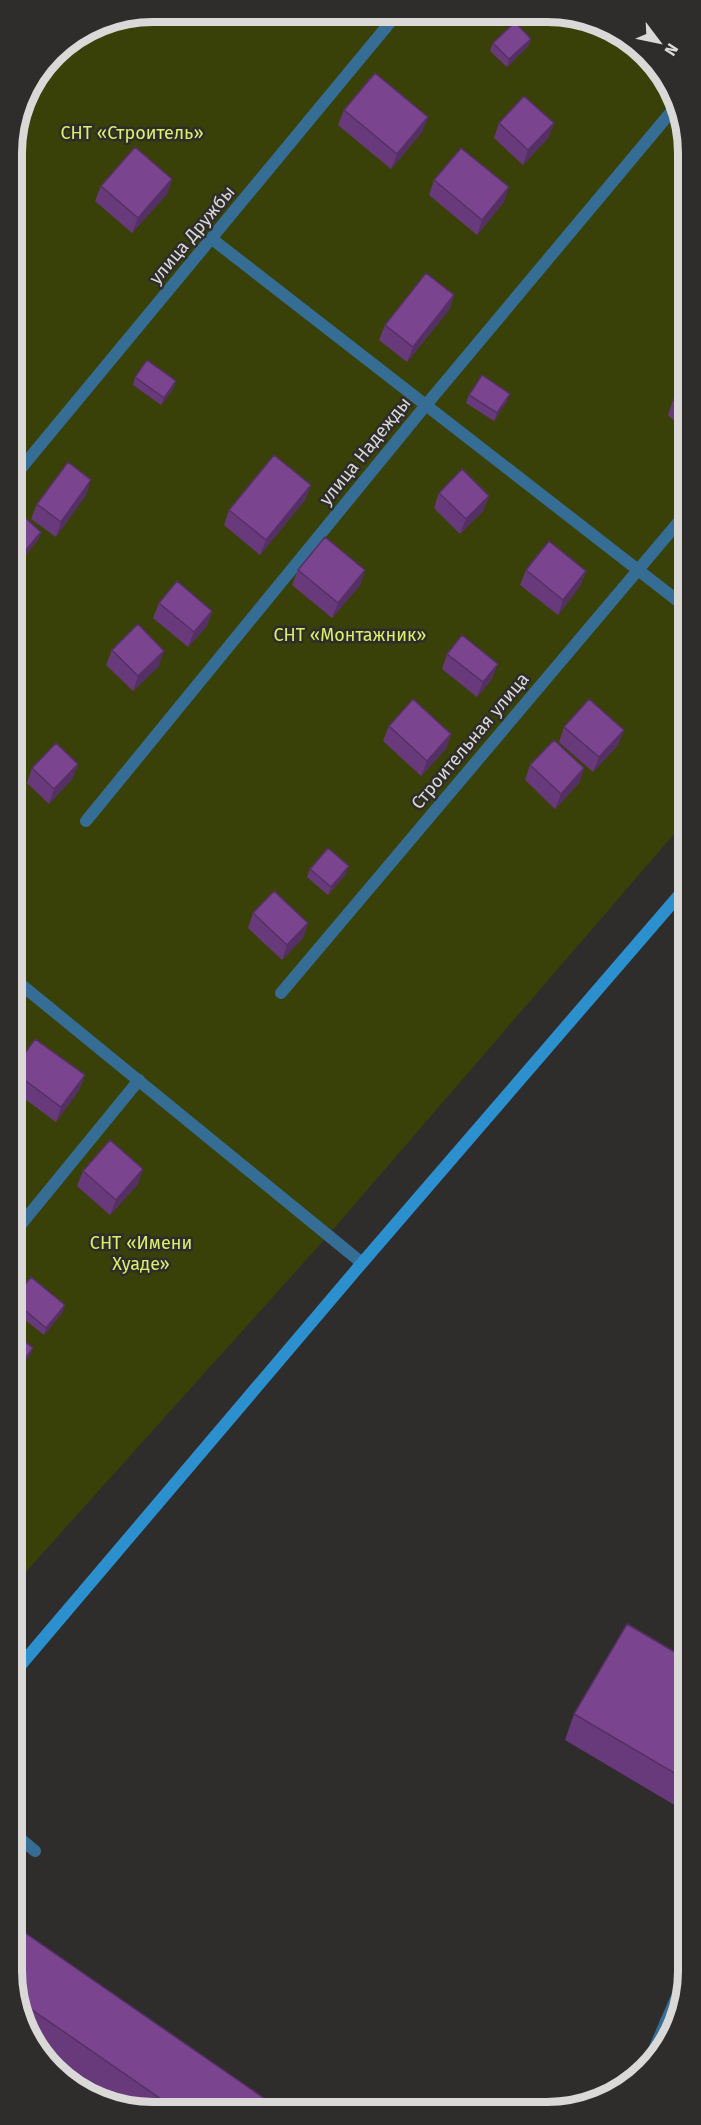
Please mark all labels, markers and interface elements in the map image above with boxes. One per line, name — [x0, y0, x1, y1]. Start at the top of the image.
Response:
north arrow — [629, 12, 689, 72]
text: N — [660, 40, 682, 59]
park label: СНТ «Строитель» — [60, 122, 204, 144]
street label: улица Дружбы — [144, 181, 240, 289]
street label: улица Надежды — [315, 392, 415, 510]
park label: СНТ «Монтажник» — [273, 624, 427, 646]
street label: Строительная улица — [406, 668, 534, 814]
park label: СНТ «Имени Хуаде» — [90, 1232, 192, 1275]

